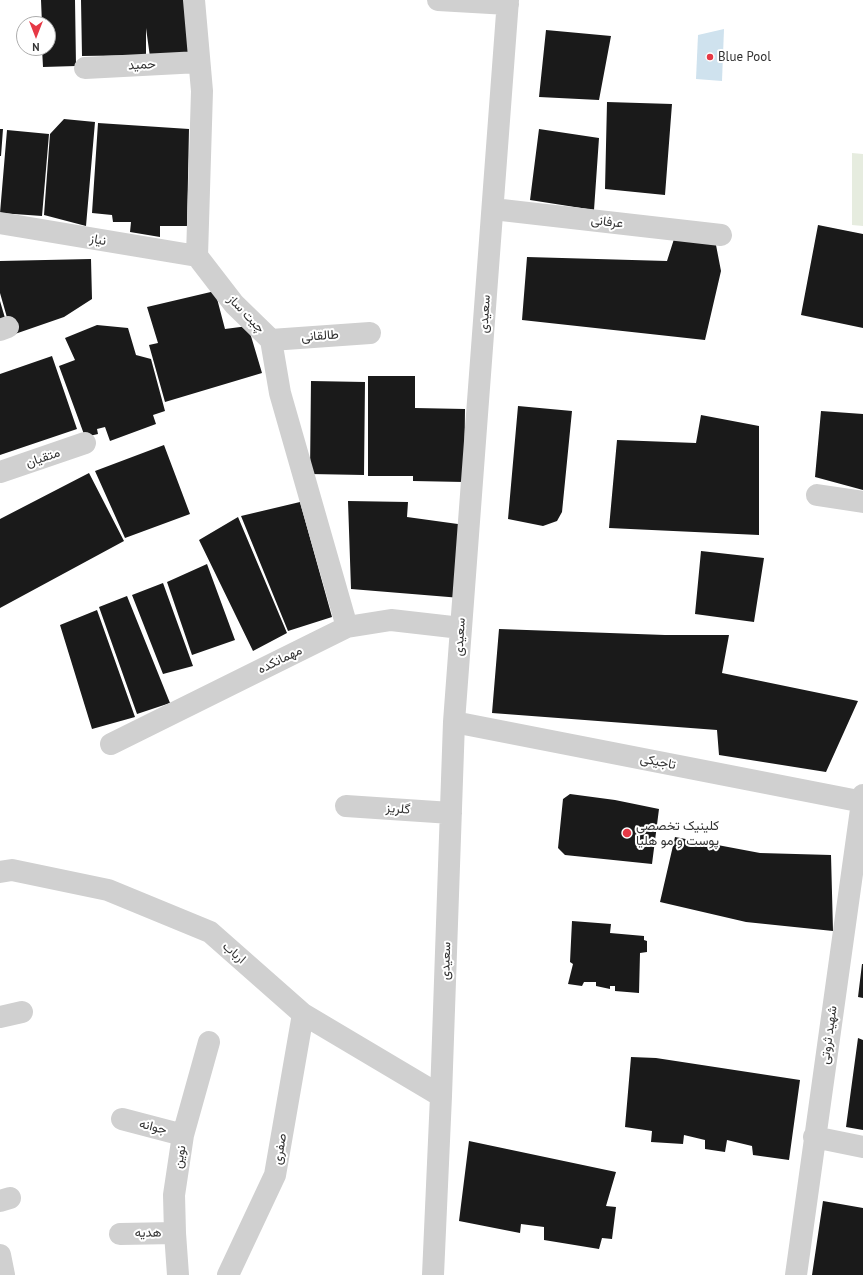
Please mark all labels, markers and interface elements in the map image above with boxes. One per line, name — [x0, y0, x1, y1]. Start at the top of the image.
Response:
north arrow — [16, 16, 56, 56]
text: N — [32, 40, 40, 54]
place label: Blue Pool — [718, 49, 771, 65]
marker: Blue Pool — [705, 52, 715, 62]
street label: حمید — [128, 56, 156, 74]
street label: عرفانی — [590, 212, 624, 232]
street label: نیاز — [89, 231, 107, 249]
street label: چیت ساز — [224, 292, 268, 336]
street label: سعیدی — [476, 294, 494, 334]
street label: طالقانی — [301, 327, 339, 345]
street label: متقیان — [24, 445, 62, 471]
street label: سعیدی — [451, 617, 469, 657]
street label: مهمانکده — [255, 643, 305, 677]
street label: تاجیکی — [639, 751, 677, 773]
street label: گلریز — [385, 800, 411, 818]
place label: کلینیک تخصصی پوست و مو هلیا — [636, 818, 719, 849]
marker: کلینیک تخصصی پوست و مو هلیا — [621, 827, 633, 839]
street label: ارباب — [219, 939, 249, 967]
street label: سعیدی — [438, 941, 454, 981]
street label: شهید ثروتی — [817, 1005, 841, 1065]
street label: جوانه — [138, 1116, 168, 1138]
street label: صفری — [270, 1132, 290, 1166]
street label: نوین — [170, 1144, 190, 1170]
street label: هدیه — [134, 1225, 162, 1241]

